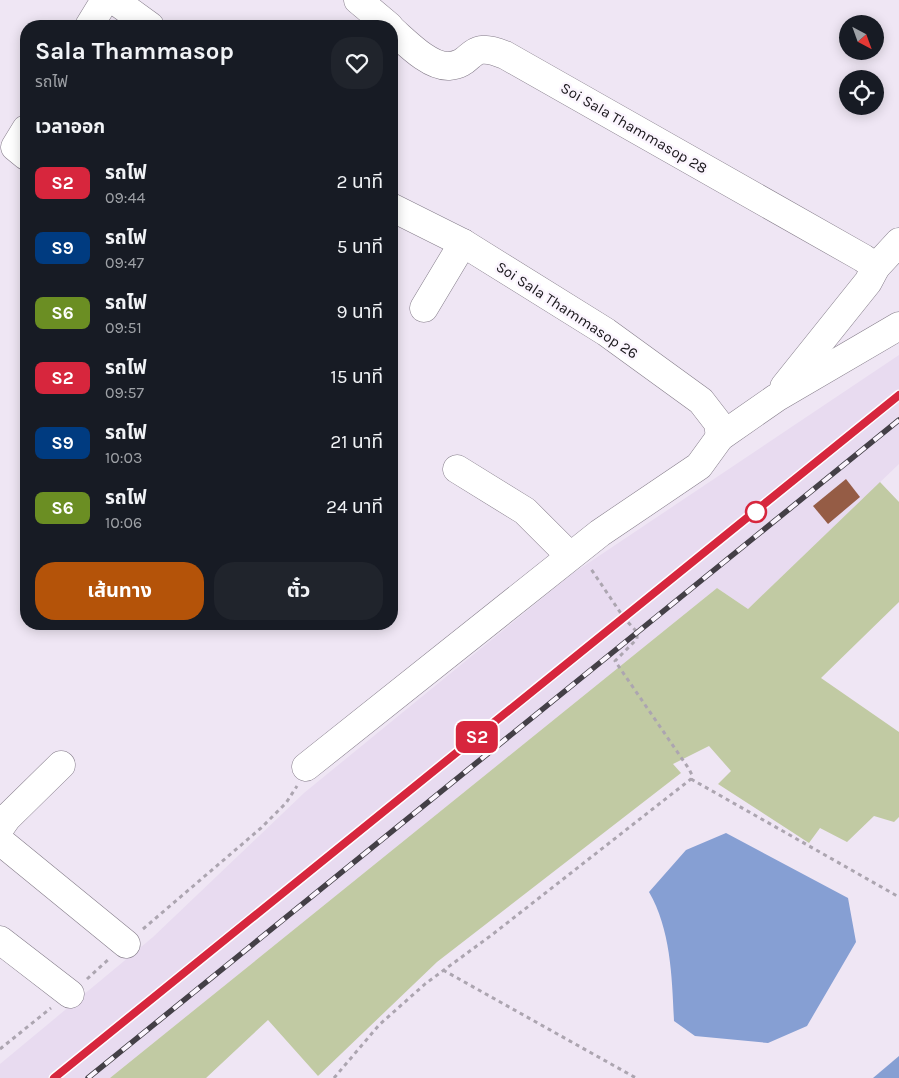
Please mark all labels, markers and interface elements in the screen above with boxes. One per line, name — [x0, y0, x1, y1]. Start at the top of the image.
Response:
north arrow — [839, 15, 884, 60]
map controls — [839, 15, 884, 115]
text: Sala Thammasop — [35, 37, 234, 65]
button: heart — [331, 37, 383, 89]
button: locate — [839, 70, 884, 115]
text: รถไฟ — [35, 72, 68, 91]
street label: Soi Sala Thammasop 28 — [558, 79, 710, 177]
text: เวลาออก — [35, 116, 105, 138]
text: รถไฟ — [105, 162, 147, 184]
text: 2 นาที — [337, 171, 383, 193]
text: S2 — [51, 172, 74, 194]
text: 09:44 — [105, 188, 145, 207]
text: รถไฟ — [105, 227, 147, 249]
text: 5 นาที — [337, 236, 383, 258]
text: S9 — [51, 237, 74, 259]
text: 09:47 — [105, 253, 144, 272]
street label: Soi Sala Thammasop 26 — [493, 257, 641, 363]
text: รถไฟ — [105, 292, 147, 314]
text: 9 นาที — [337, 301, 383, 323]
text: S6 — [51, 302, 74, 324]
text: 09:51 — [105, 318, 142, 337]
text: รถไฟ — [105, 357, 147, 379]
text: 15 นาที — [331, 366, 383, 388]
text: S2 — [51, 367, 74, 389]
text: 09:57 — [105, 383, 144, 402]
text: รถไฟ — [105, 422, 147, 444]
text: 21 นาที — [330, 431, 383, 453]
text: S9 — [51, 432, 74, 454]
text: 10:03 — [105, 448, 142, 467]
text: รถไฟ — [105, 487, 147, 509]
text: 24 นาที — [326, 496, 383, 518]
text: S6 — [51, 497, 74, 519]
unlabelled marker — [745, 501, 767, 523]
text: 10:06 — [105, 513, 142, 532]
button: เส้นทาง — [35, 562, 204, 620]
button: ตั๋ว — [214, 562, 383, 620]
line badge: S2 — [454, 721, 500, 753]
text: S2 — [466, 726, 488, 748]

